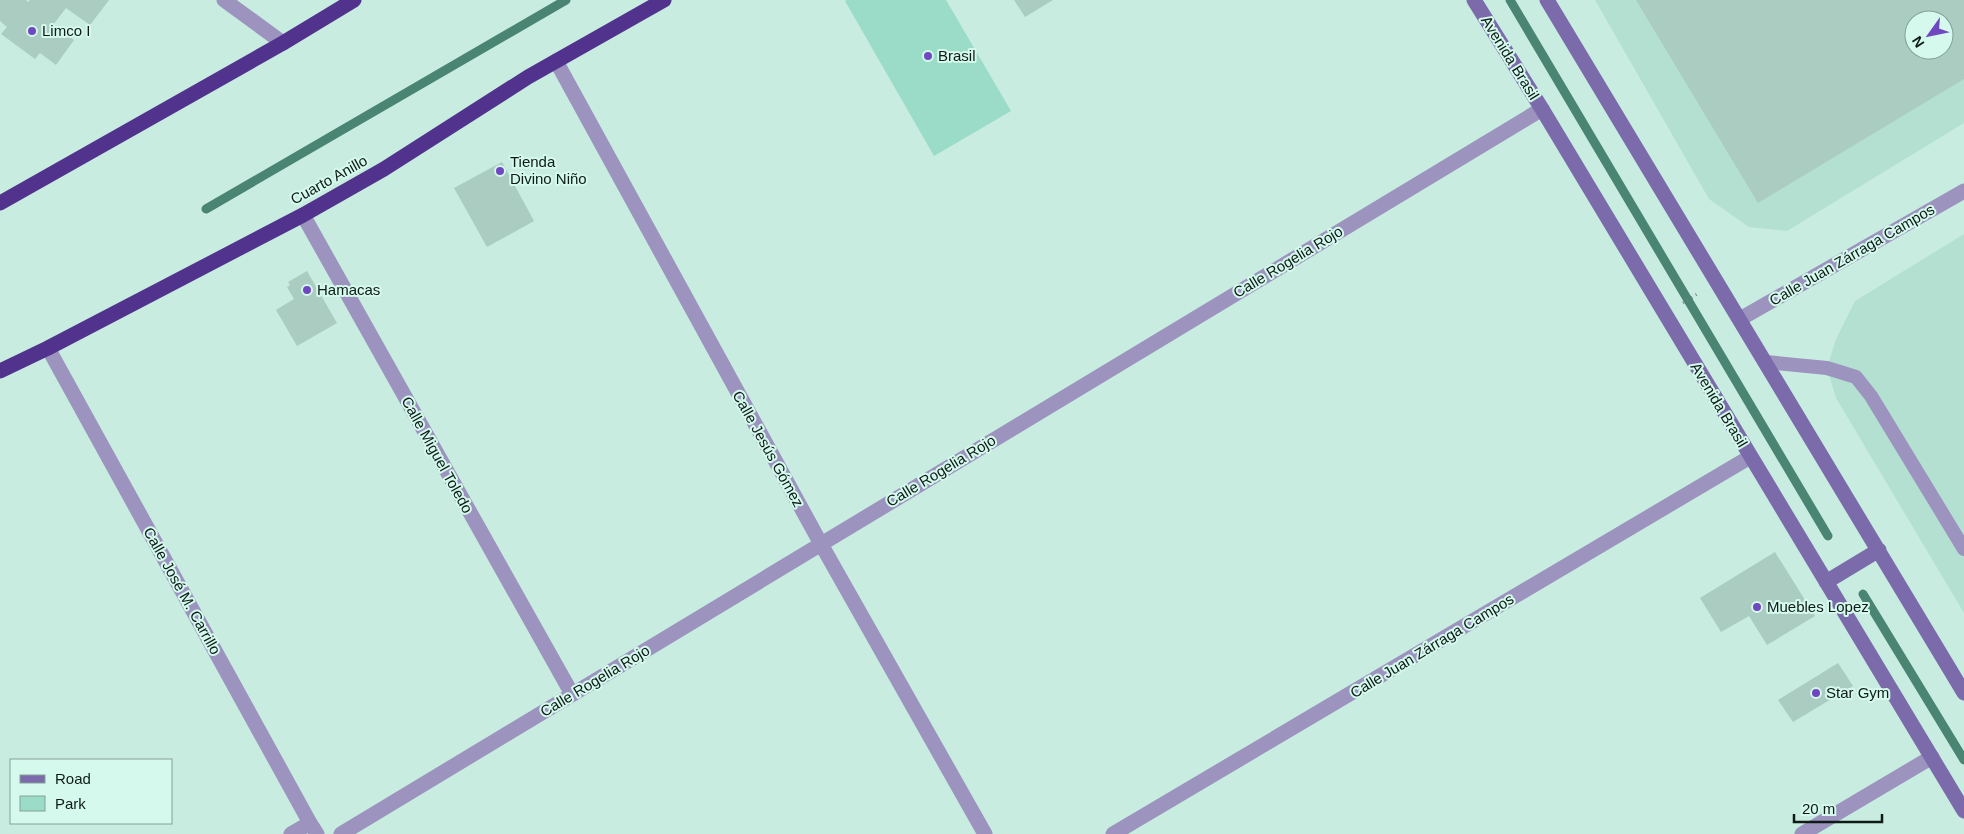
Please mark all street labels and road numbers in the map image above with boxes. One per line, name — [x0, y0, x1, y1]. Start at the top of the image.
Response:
street label: Avenida Brasil — [1478, 13, 1543, 103]
street label: Cuarto Anillo — [287, 152, 370, 208]
street label: Calle Juan Zárraga Campos — [1766, 200, 1937, 309]
street label: Calle Rogelia Rojo — [1230, 222, 1345, 301]
street label: Avenida Brasil — [1688, 359, 1751, 450]
street label: Calle Jesús Gómez — [729, 388, 807, 510]
street label: Calle Miguel Toledo — [398, 394, 477, 516]
street label: Calle Rogelia Rojo — [883, 431, 998, 510]
street label: Calle José M. Carrillo — [140, 524, 224, 657]
street label: Calle Juan Zárraga Campos — [1347, 590, 1517, 701]
street label: Calle Rogelia Rojo — [537, 641, 652, 720]

